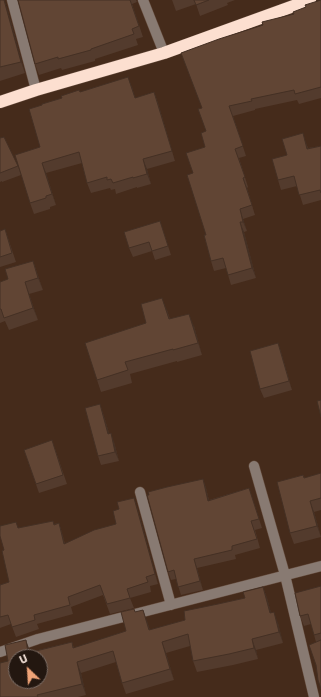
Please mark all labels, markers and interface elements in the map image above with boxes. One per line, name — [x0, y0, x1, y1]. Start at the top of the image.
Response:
north arrow — [8, 649, 48, 689]
text: U — [17, 651, 29, 666]

